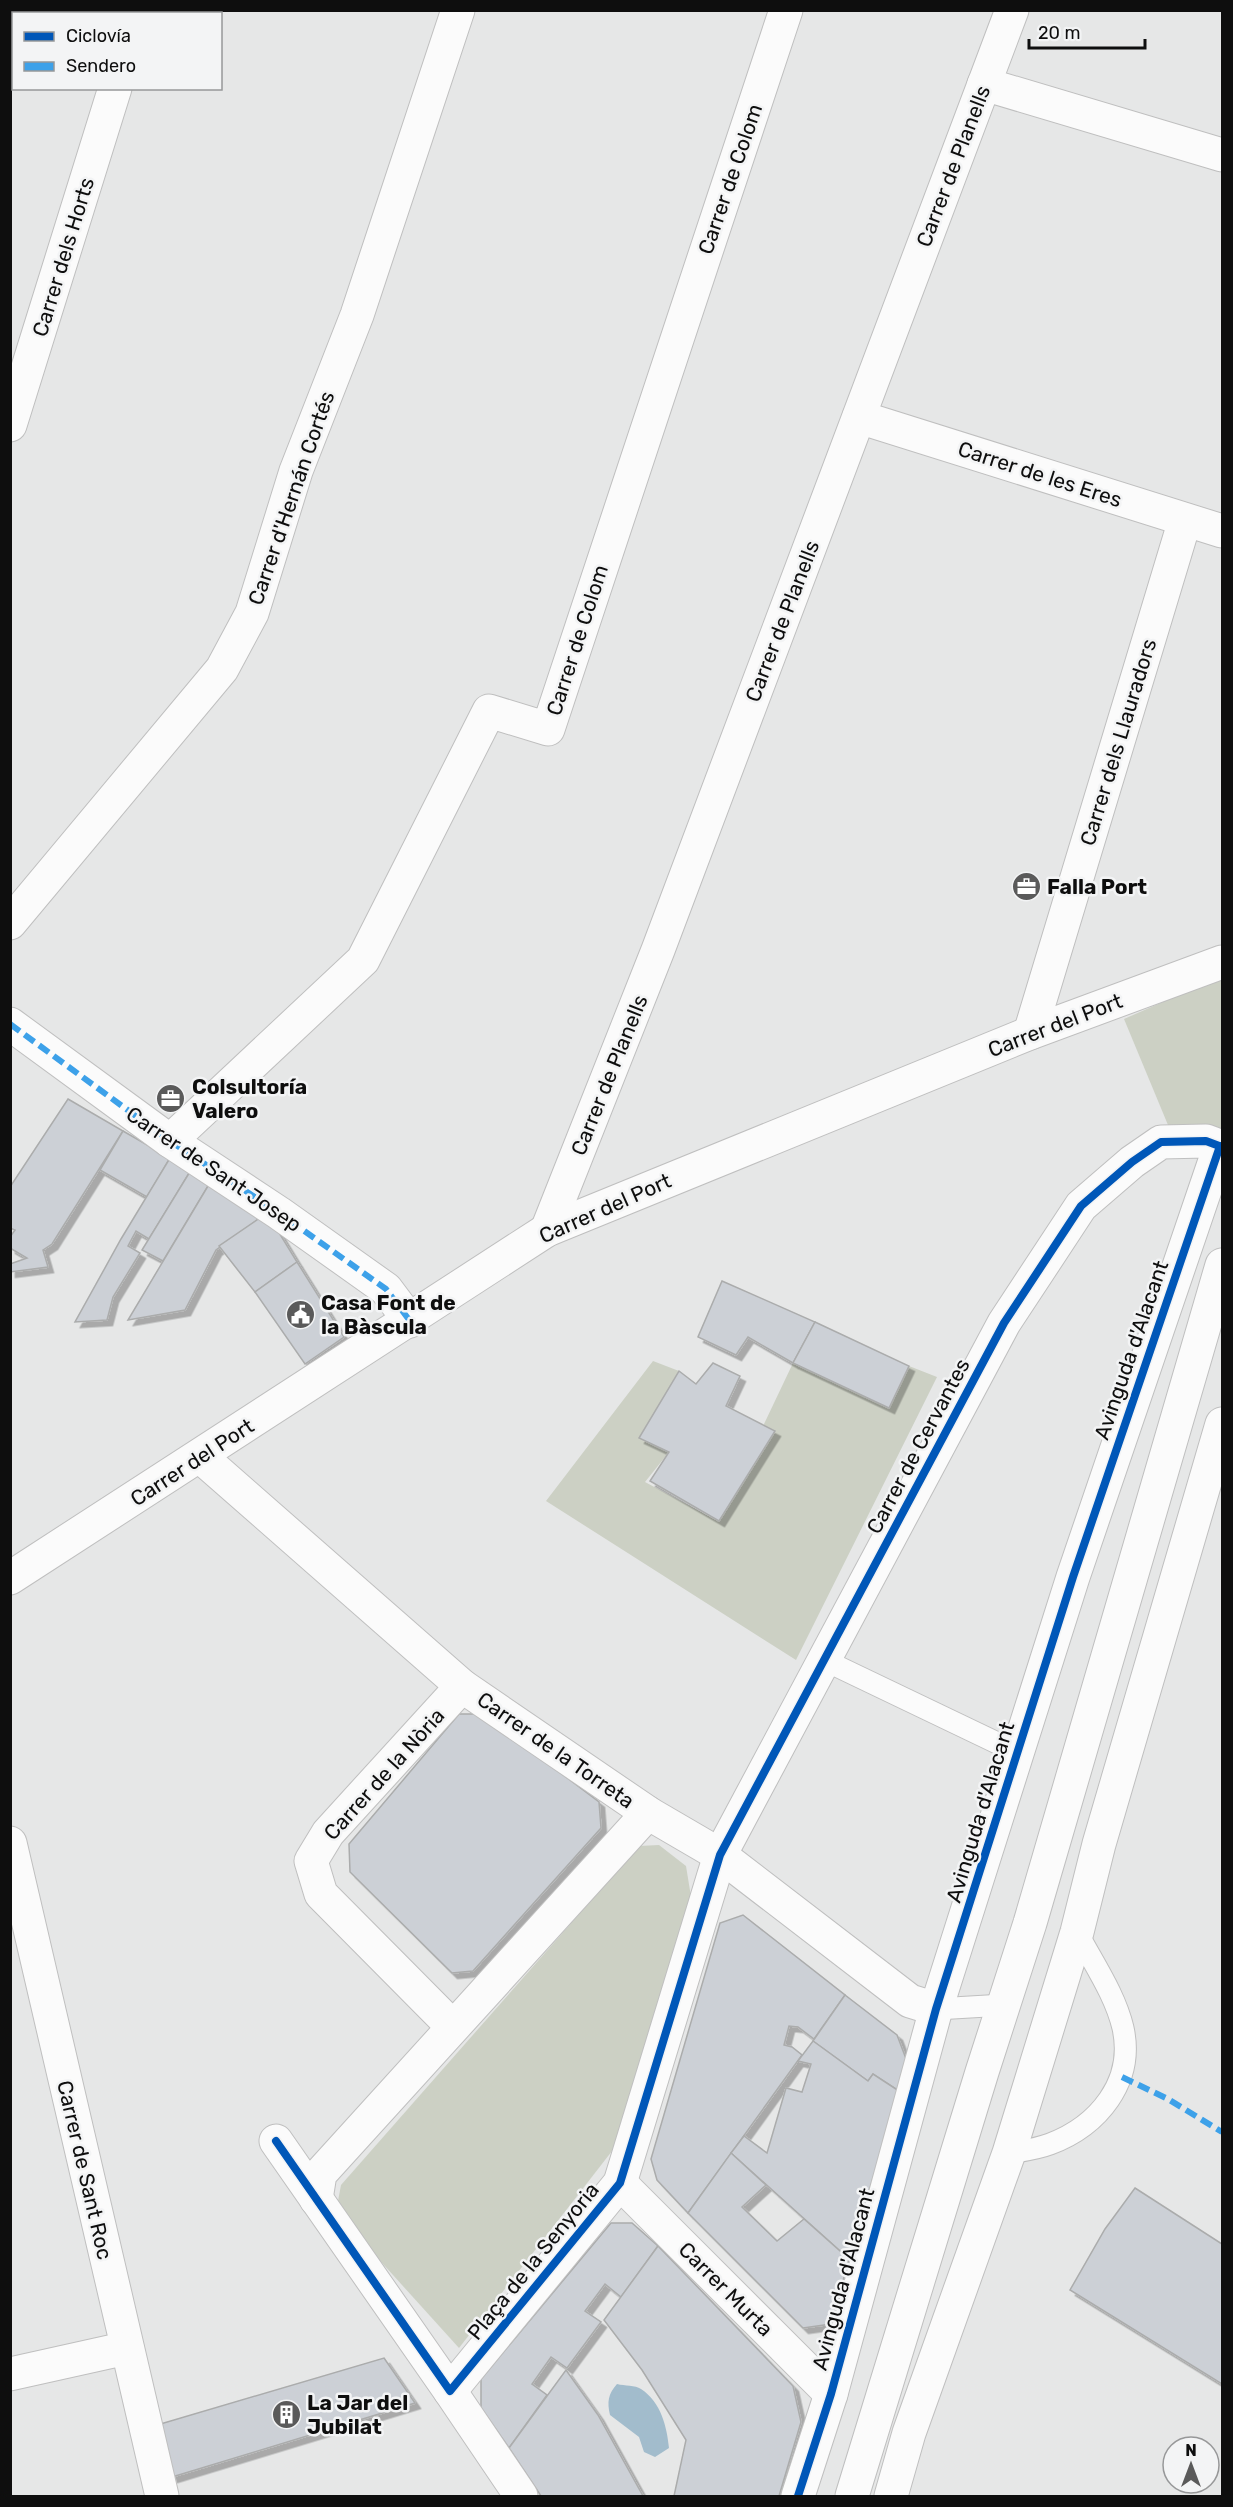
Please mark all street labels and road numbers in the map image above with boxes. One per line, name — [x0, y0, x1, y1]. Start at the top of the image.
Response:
street label: Carrer de Planells — [911, 82, 995, 250]
street label: Carrer de Colom — [693, 101, 767, 257]
street label: Carrer dels Horts — [27, 174, 99, 340]
street label: Carrer d'Hernán Cortés — [243, 388, 339, 608]
street label: Carrer de les Eres — [955, 436, 1125, 512]
street label: Carrer de Planells — [740, 537, 824, 705]
street label: Carrer de Colom — [541, 561, 613, 719]
street label: Carrer dels Llauradors — [1075, 636, 1161, 848]
street label: Carrer del Port — [984, 988, 1126, 1062]
street label: Carrer de Planells — [565, 991, 653, 1159]
street label: Carrer de Sant Josep — [122, 1101, 306, 1237]
street label: Carrer del Port — [535, 1168, 675, 1248]
street label: Avinguda d'Alacant — [1089, 1257, 1173, 1443]
street label: Carrer de Cervantes — [861, 1354, 975, 1538]
street label: Carrer del Port — [126, 1413, 258, 1511]
street label: Carrer de la Torreta — [473, 1686, 639, 1814]
street label: Carrer de la Nòria — [318, 1703, 450, 1845]
street label: Avinguda d'Alacant — [941, 1719, 1019, 1905]
street label: Carrer de Sant Roc — [52, 2078, 118, 2262]
street label: Plaça de la Senyoria — [462, 2177, 604, 2345]
street label: Avinguda d'Alacant — [807, 2185, 879, 2373]
street label: Carrer Murta — [674, 2237, 778, 2341]

